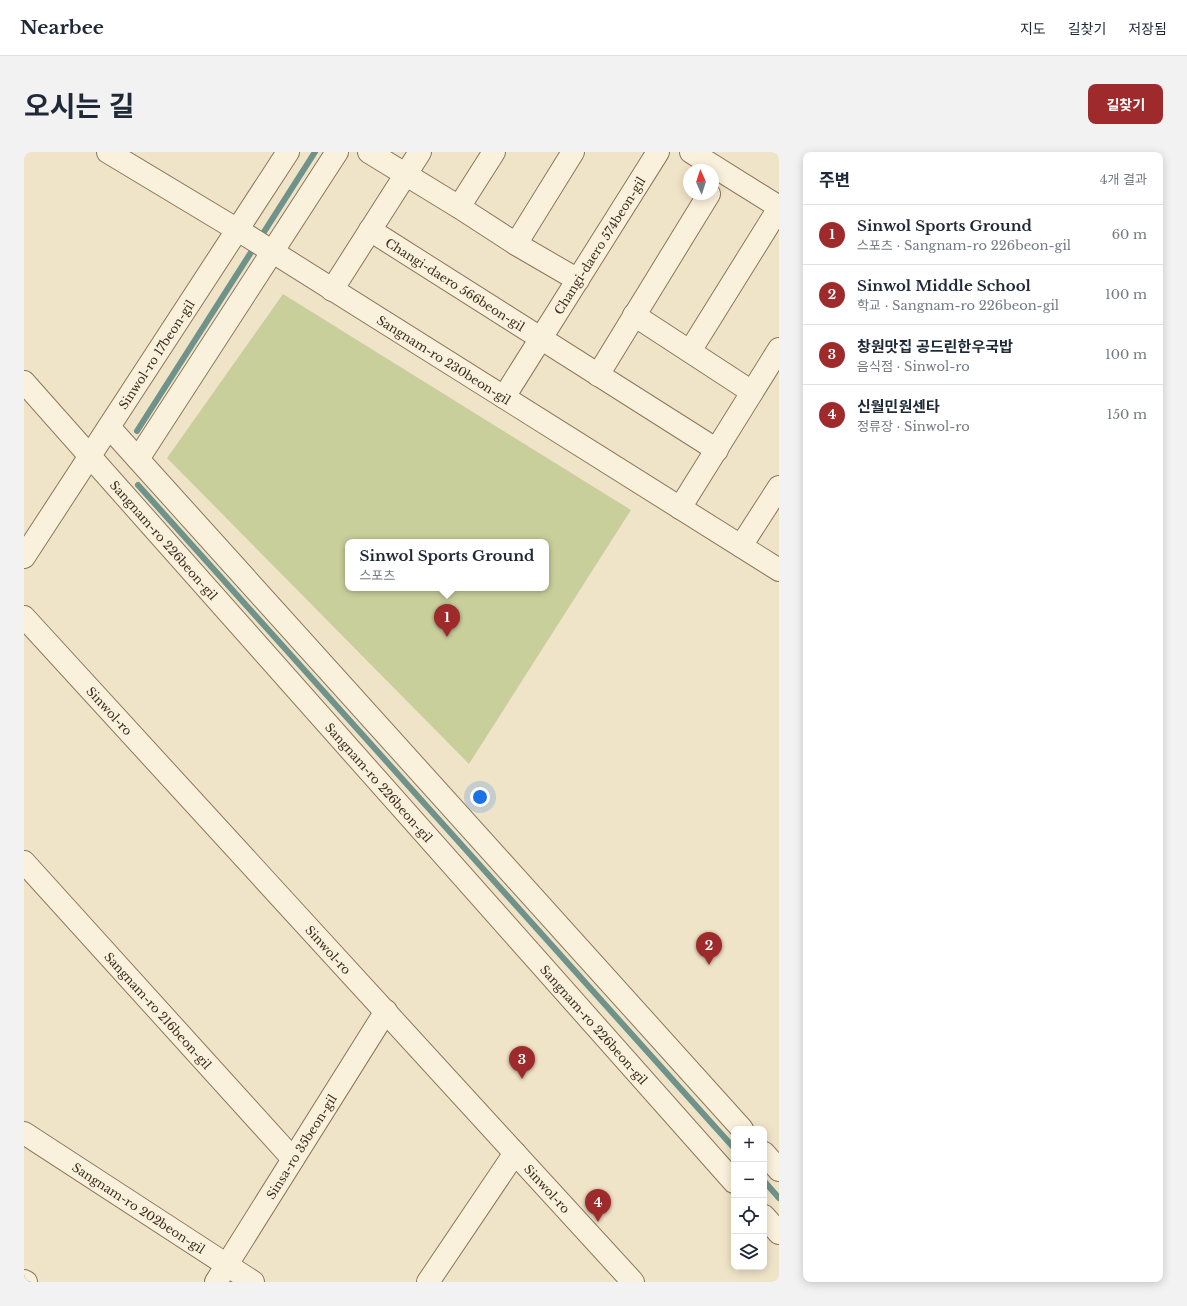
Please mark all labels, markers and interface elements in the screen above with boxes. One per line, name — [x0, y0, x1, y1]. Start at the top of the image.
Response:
text: Nearbee — [20, 16, 104, 39]
text: 지도 — [1020, 20, 1046, 38]
text: 길찾기 — [1068, 20, 1106, 38]
text: 저장됨 — [1128, 20, 1167, 38]
button: 길찾기 — [1088, 84, 1163, 124]
text: 오시는 길 — [24, 89, 135, 124]
north arrow — [683, 164, 719, 200]
text: 주변 — [819, 170, 850, 191]
text: 4개 결과 — [1100, 171, 1147, 188]
street label: Changi-daero 574beon-gil — [550, 174, 648, 317]
text: Sinwol Sports Ground — [857, 216, 1032, 235]
text: 1 — [829, 226, 835, 243]
text: 60 m — [1112, 226, 1147, 243]
street label: Changi-daero 566beon-gil — [383, 234, 528, 334]
text: 스포츠 · Sangnam-ro 226beon-gil — [857, 237, 1071, 254]
text: Sinwol Middle School — [857, 276, 1031, 295]
text: 2 — [828, 286, 836, 303]
text: 100 m — [1105, 286, 1147, 303]
street label: Sinwol-ro 17beon-gil — [115, 297, 197, 412]
text: 학교 · Sangnam-ro 226beon-gil — [857, 297, 1059, 314]
street label: Sangnam-ro 230beon-gil — [374, 312, 514, 407]
text: 창원맛집 공드린한우국밥 — [857, 337, 1013, 356]
text: 3 — [828, 346, 836, 363]
text: 100 m — [1105, 346, 1147, 363]
text: 음식점 · Sinwol-ro — [857, 358, 970, 375]
text: 신월민원센타 — [857, 397, 940, 416]
text: 4 — [828, 406, 836, 423]
text: 150 m — [1107, 406, 1147, 423]
text: 정류장 · Sinwol-ro — [857, 418, 970, 435]
street label: Sangnam-ro 226beon-gil — [107, 477, 221, 603]
popup — [345, 539, 549, 591]
text: Sinwol Sports Ground — [360, 546, 534, 565]
text: 스포츠 — [360, 567, 395, 584]
pin: 1 — [434, 604, 460, 637]
street label: Sinwol-ro — [84, 683, 136, 738]
street label: Sangnam-ro 226beon-gil — [322, 719, 436, 845]
your location — [470, 787, 490, 807]
street label: Sinwol-ro — [303, 922, 355, 977]
pin: 2 — [696, 932, 722, 965]
street label: Sangnam-ro 216beon-gil — [102, 949, 215, 1072]
street label: Sangnam-ro 226beon-gil — [537, 962, 651, 1087]
pin: 3 — [509, 1046, 535, 1079]
street label: Sinsa-ro 35beon-gil — [263, 1091, 339, 1202]
map controls — [731, 1126, 767, 1270]
button: + — [731, 1126, 767, 1162]
street label: Sangnam-ro 202beon-gil — [70, 1159, 208, 1256]
street label: Sinwol-ro — [521, 1161, 574, 1216]
button: − — [731, 1162, 767, 1198]
pin: 4 — [585, 1189, 611, 1222]
button: locate — [731, 1198, 767, 1234]
button: layers — [731, 1234, 767, 1270]

